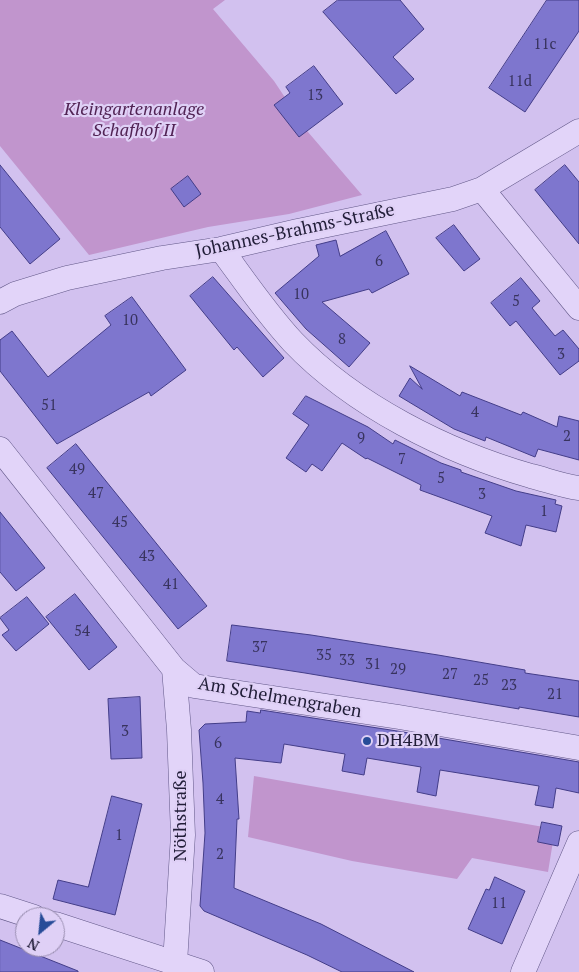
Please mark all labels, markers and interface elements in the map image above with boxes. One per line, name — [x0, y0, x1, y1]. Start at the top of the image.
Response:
house number: 11c — [534, 36, 556, 54]
house number: 11d — [508, 73, 532, 91]
house number: 13 — [307, 87, 323, 105]
park label: Kleingartenanlage Schafhof II — [64, 99, 204, 142]
street label: Johannes-Brahms-Straße — [193, 199, 397, 263]
house number: 6 — [375, 253, 383, 271]
house number: 10 — [293, 286, 309, 304]
house number: 5 — [512, 293, 520, 311]
house number: 10 — [122, 312, 138, 330]
house number: 8 — [338, 331, 346, 349]
house number: 3 — [557, 346, 565, 364]
house number: 51 — [41, 397, 57, 415]
house number: 4 — [471, 404, 479, 422]
house number: 2 — [563, 428, 571, 446]
house number: 9 — [357, 430, 365, 448]
house number: 7 — [398, 451, 406, 469]
house number: 49 — [69, 461, 85, 479]
house number: 5 — [437, 470, 445, 488]
house number: 47 — [88, 485, 104, 503]
house number: 3 — [478, 486, 486, 504]
house number: 1 — [540, 503, 548, 521]
house number: 45 — [112, 514, 128, 532]
house number: 43 — [139, 548, 155, 566]
house number: 41 — [163, 576, 179, 594]
house number: 54 — [74, 623, 90, 641]
house number: 37 — [252, 639, 268, 657]
house number: 35 — [316, 647, 332, 665]
house number: 33 — [339, 652, 355, 670]
house number: 31 — [365, 656, 381, 674]
house number: 29 — [390, 661, 406, 679]
house number: 27 — [442, 666, 458, 684]
house number: 25 — [473, 672, 489, 690]
street label: Am Schelmengraben — [197, 673, 363, 723]
house number: 23 — [501, 677, 517, 695]
house number: 21 — [547, 686, 563, 704]
house number: 3 — [121, 723, 129, 741]
place label: DH4BM — [377, 730, 439, 752]
house number: 6 — [214, 735, 222, 753]
marker: DH4BM — [361, 735, 373, 747]
street label: Nöthstraße — [170, 770, 192, 862]
house number: 4 — [216, 791, 224, 809]
house number: 1 — [115, 827, 123, 845]
house number: 2 — [216, 846, 224, 864]
house number: 11 — [491, 895, 507, 913]
north arrow — [15, 907, 65, 957]
text: N — [24, 934, 42, 956]

